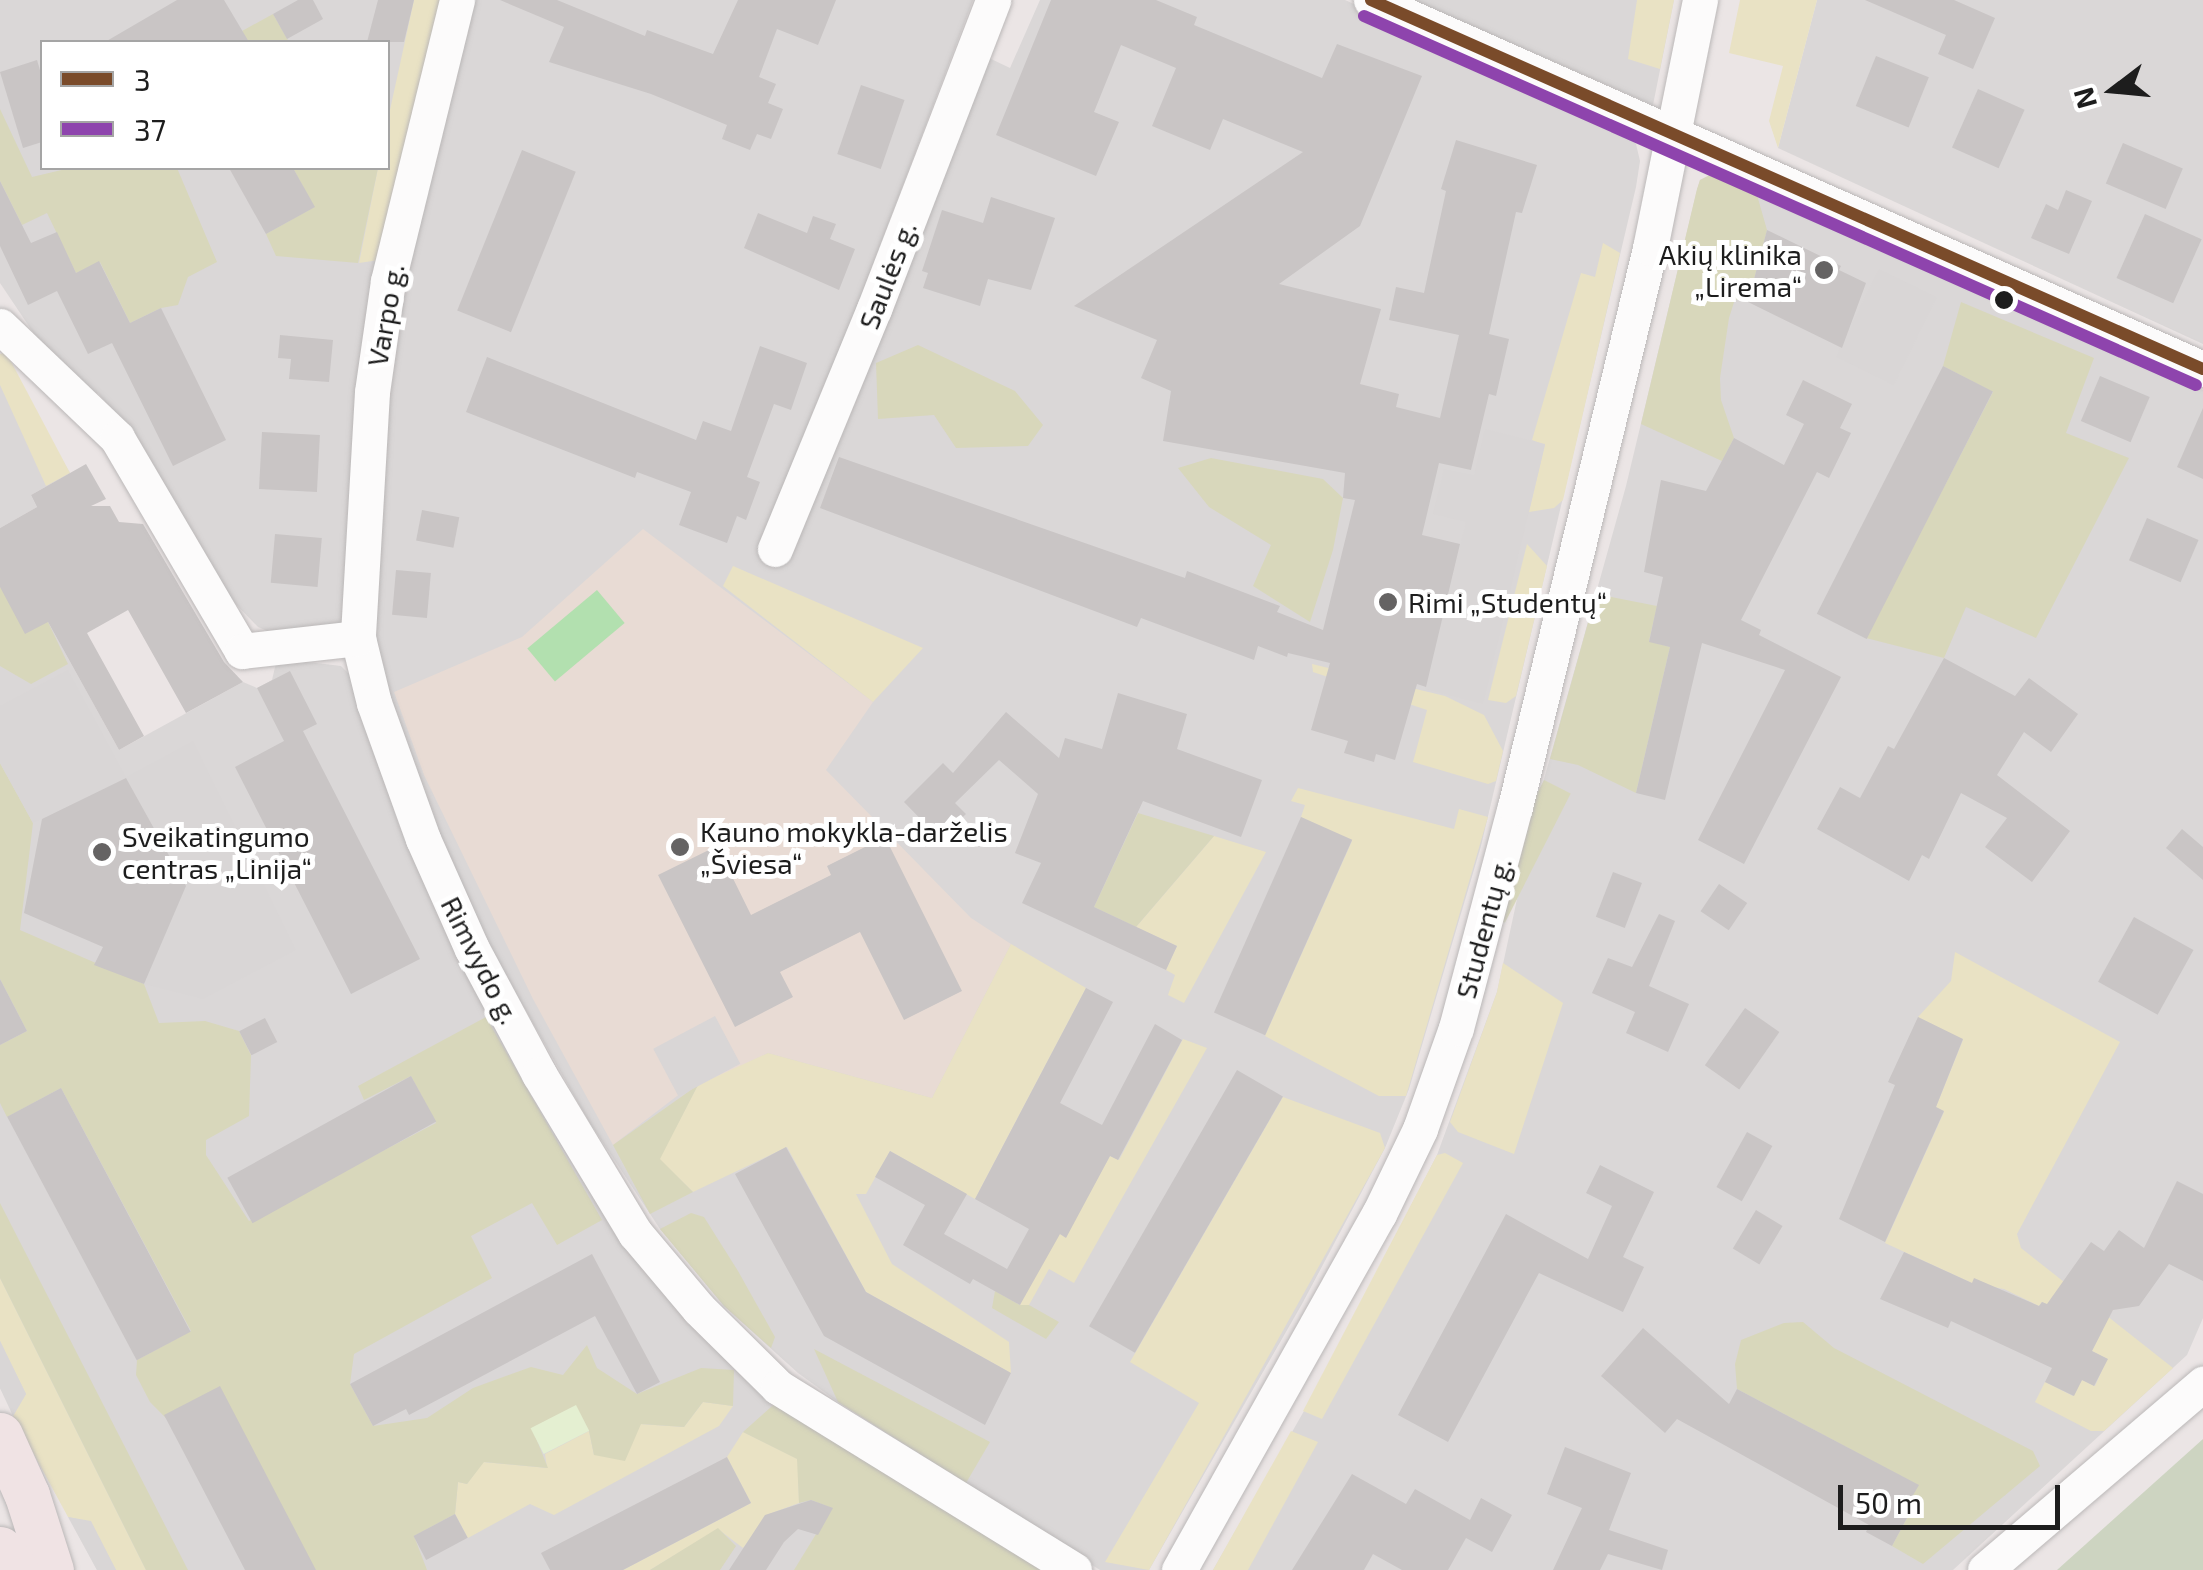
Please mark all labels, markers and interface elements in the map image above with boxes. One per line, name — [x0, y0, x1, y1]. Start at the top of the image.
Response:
legend — [40, 40, 390, 170]
north arrow — [2063, 40, 2163, 140]
text: 3 — [134, 61, 151, 97]
text: N — [2065, 84, 2103, 113]
text: 37 — [134, 111, 166, 147]
street label: Saulės g. — [851, 216, 923, 334]
place label: Akių klinika „Lirema“ — [1659, 237, 1802, 303]
marker: Akių klinika „Lirema“ — [1811, 257, 1837, 283]
street label: Varpo g. — [359, 261, 411, 369]
unlabelled marker — [1994, 290, 2014, 310]
place label: Rimi „Studentų“ — [1408, 585, 1607, 619]
marker: Rimi „Studentų“ — [1377, 591, 1399, 613]
place label: Kauno mokykla-darželis „Šviesa“ — [700, 814, 1008, 880]
place label: Sveikatingumo centras „Linija“ — [122, 819, 312, 885]
marker: Kauno mokykla-darželis „Šviesa“ — [669, 836, 691, 858]
marker: Sveikatingumo centras „Linija“ — [91, 841, 113, 863]
street label: Studentų g. — [1448, 854, 1518, 1002]
street label: Rimvydo g. — [435, 891, 527, 1029]
scale bar — [1843, 1465, 2066, 1527]
text: 50 m — [1855, 1484, 1922, 1520]

